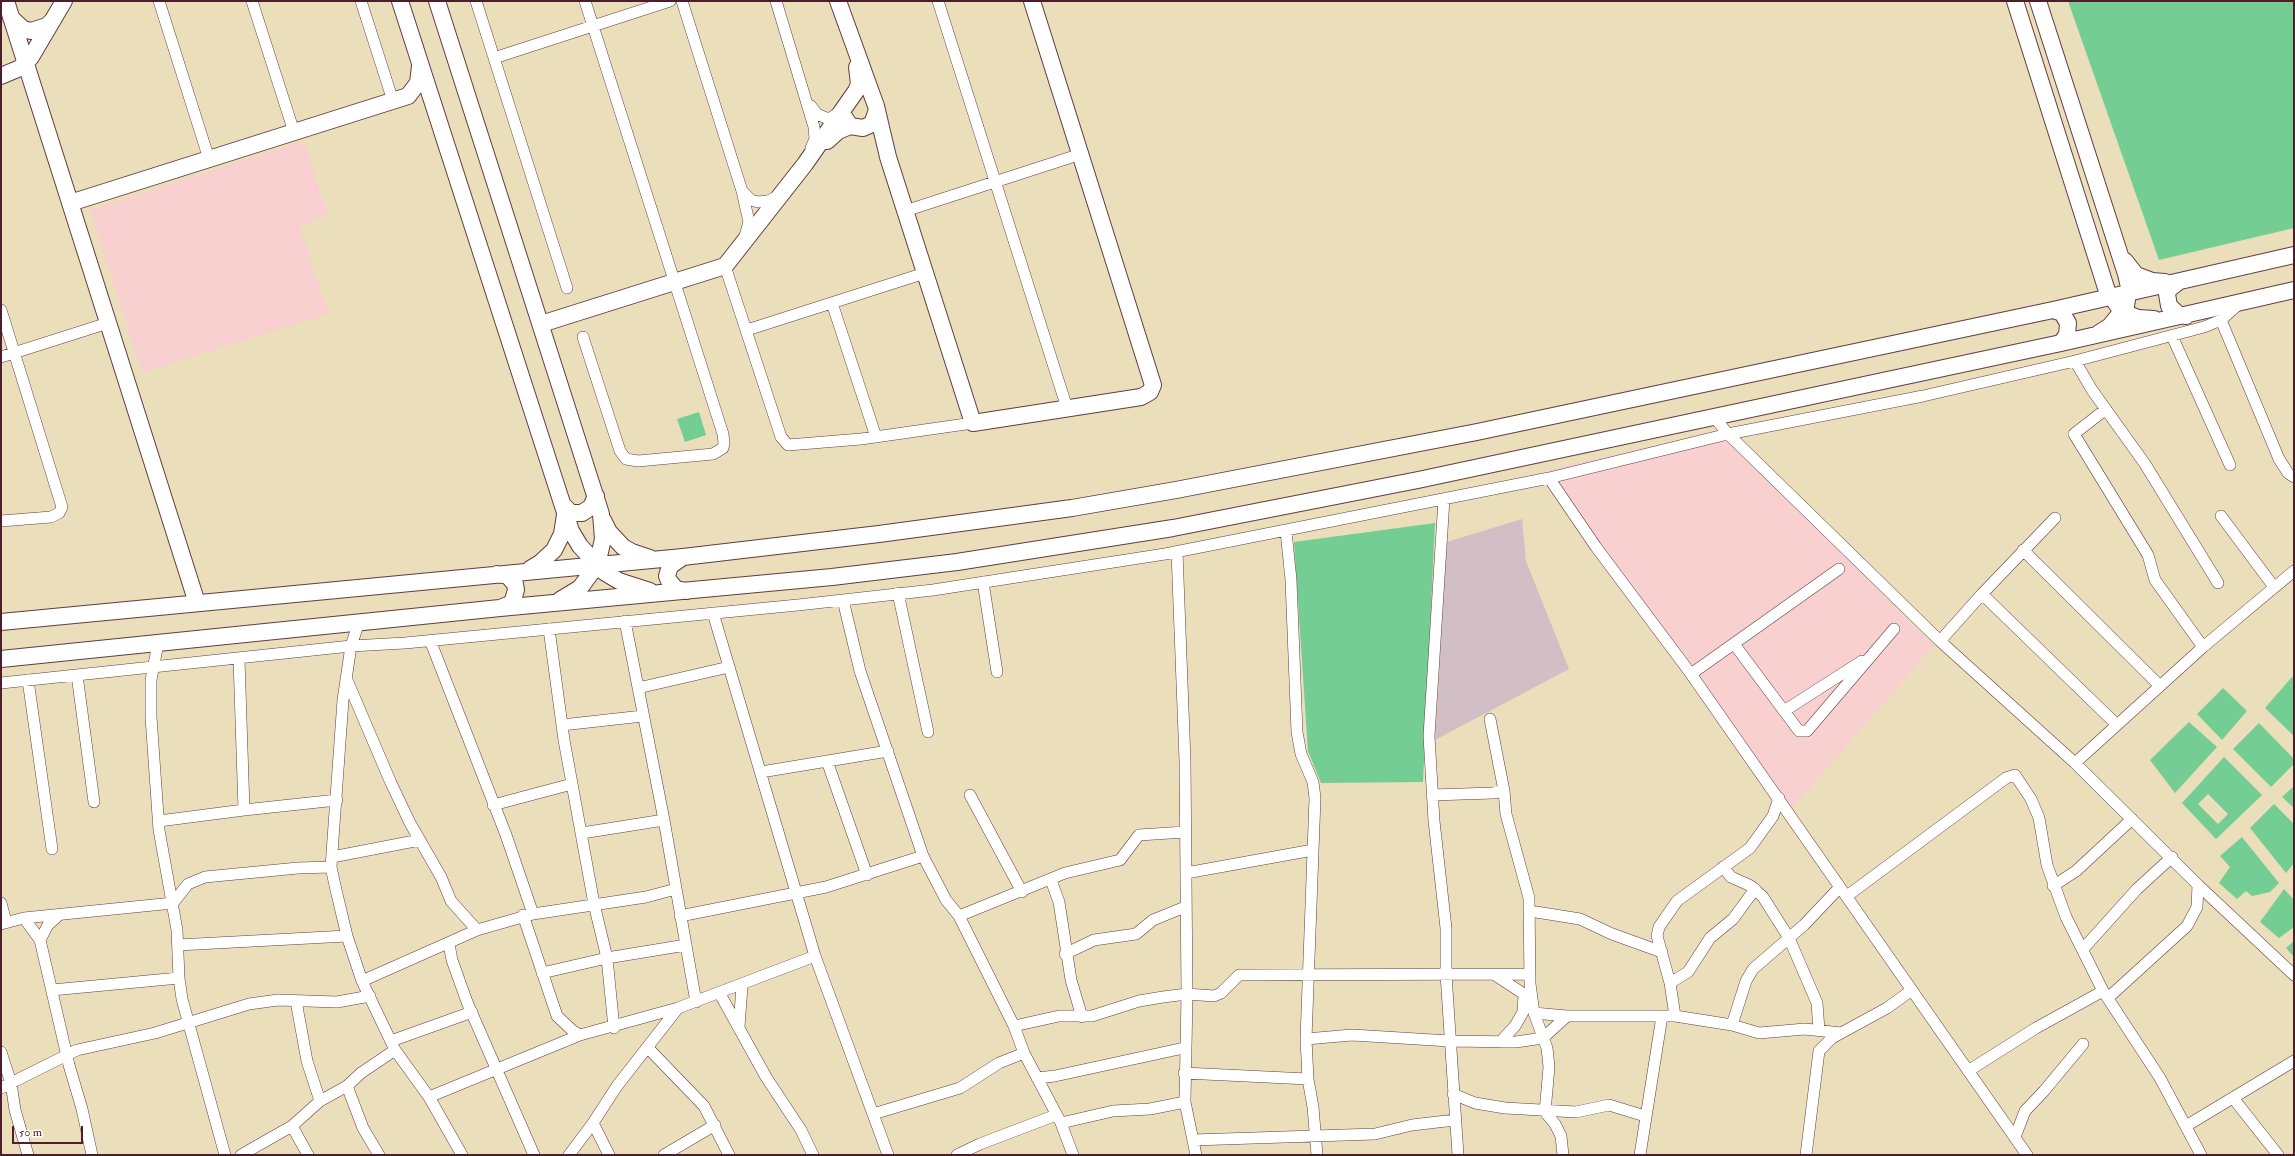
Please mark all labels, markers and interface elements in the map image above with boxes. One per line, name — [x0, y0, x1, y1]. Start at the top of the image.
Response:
scale bar — [14, 1118, 85, 1144]
text: 50 m — [19, 1125, 42, 1140]

